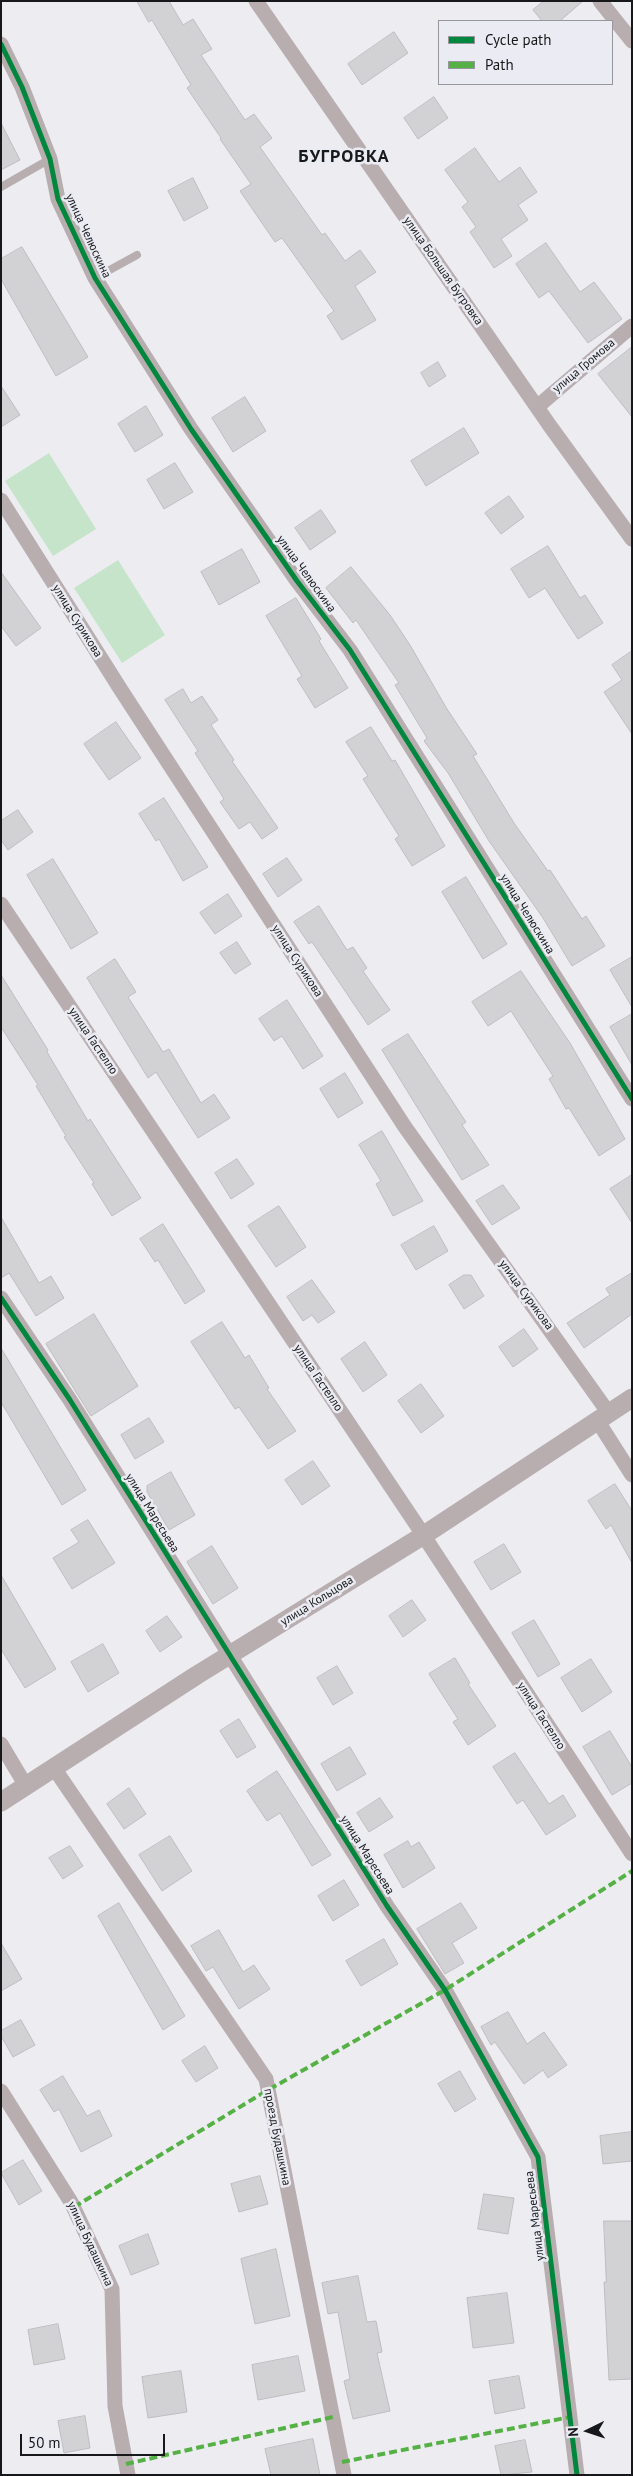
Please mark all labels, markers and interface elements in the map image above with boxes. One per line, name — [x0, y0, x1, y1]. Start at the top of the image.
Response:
legend — [438, 20, 613, 85]
text: Cycle path — [485, 30, 551, 49]
text: Path — [485, 55, 514, 74]
district label: БУГРОВКА — [297, 146, 391, 168]
street label: улица Челюскина — [62, 191, 114, 281]
street label: улица Большая Бугровка — [400, 214, 486, 328]
street label: улица Громова — [550, 336, 618, 396]
street label: улица Челюскина — [273, 533, 339, 615]
street label: улица Сурикова — [49, 582, 105, 660]
street label: улица Челюскина — [497, 871, 557, 957]
street label: улица Сурикова — [268, 922, 326, 1000]
street label: улица Гастелло — [65, 1005, 121, 1077]
street label: улица Сурикова — [496, 1257, 556, 1333]
street label: улица Гастелло — [290, 1342, 346, 1414]
street label: улица Маресьева — [122, 1471, 182, 1555]
street label: улица Кольцова — [278, 1573, 356, 1629]
street label: улица Гастелло — [514, 1679, 568, 1753]
street label: улица Маресьева — [337, 1813, 397, 1897]
street label: проезд Будашкина — [261, 2087, 293, 2187]
street label: улица Маресьева — [522, 2170, 548, 2262]
street label: улица Будашкина — [64, 2199, 116, 2289]
north arrow — [563, 2406, 613, 2456]
scale bar — [22, 2424, 168, 2456]
text: N — [564, 2427, 582, 2437]
text: 50 m — [28, 2433, 61, 2452]

